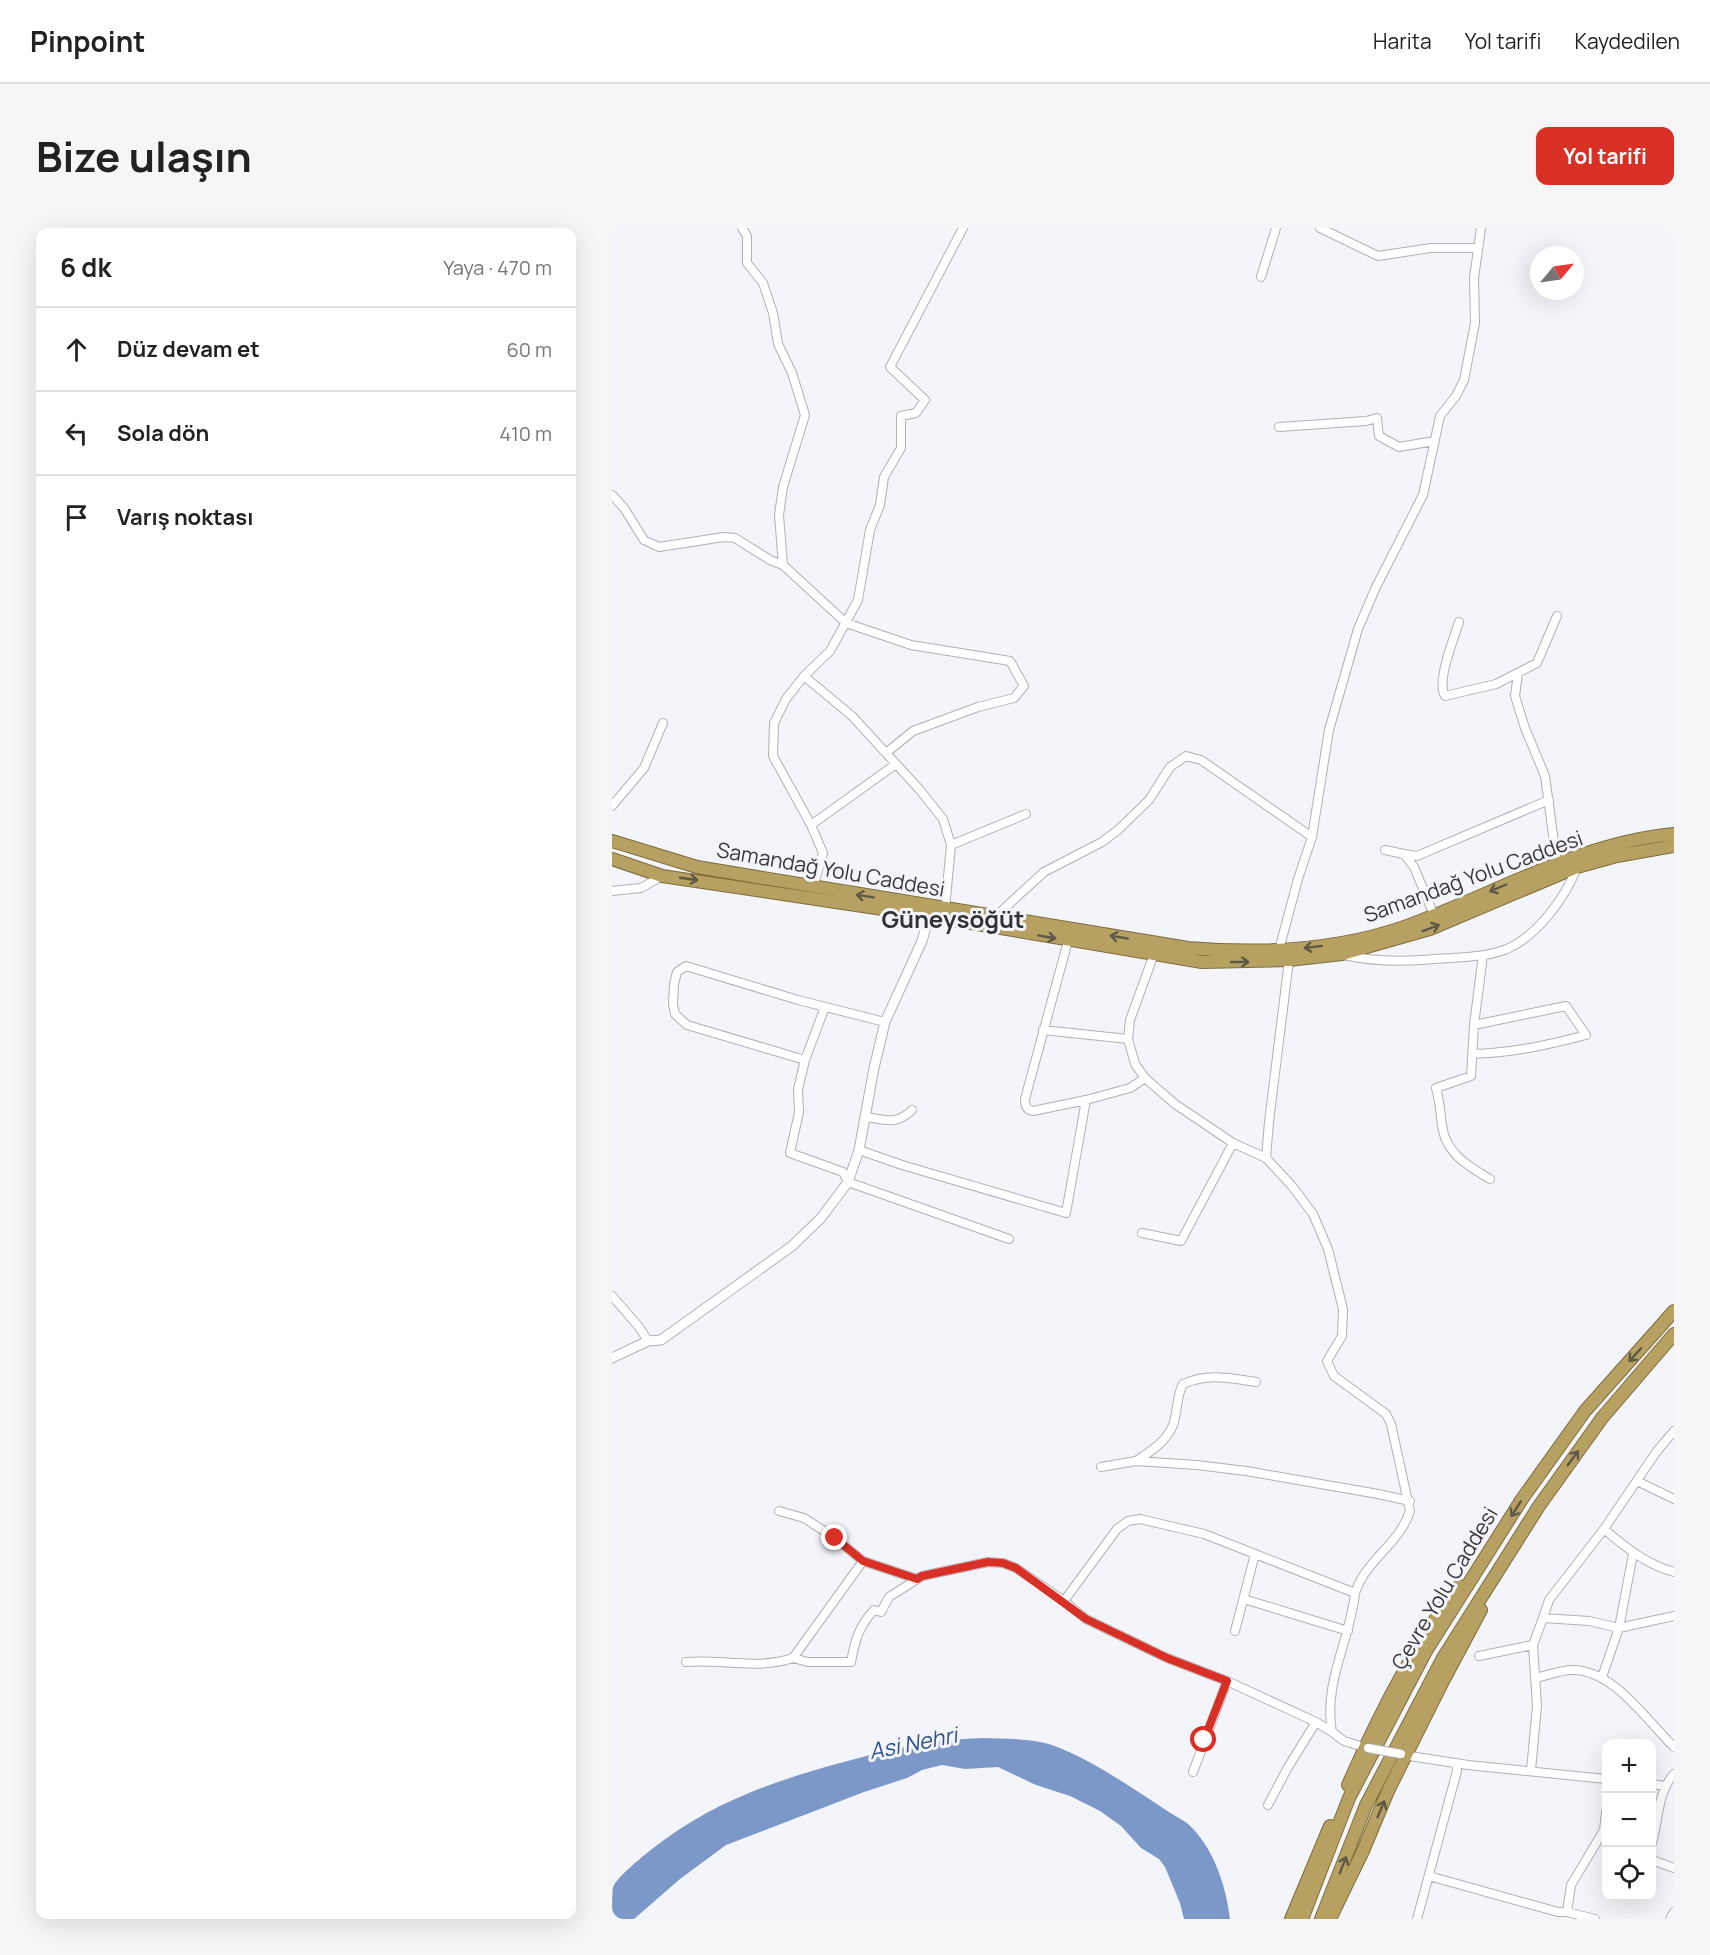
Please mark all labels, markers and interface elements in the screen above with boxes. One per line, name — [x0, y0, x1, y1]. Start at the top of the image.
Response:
text: Pinpoint — [30, 22, 145, 60]
text: Harita — [1373, 27, 1432, 55]
text: Yol tarifi — [1465, 27, 1541, 55]
text: Kaydedilen — [1574, 27, 1680, 55]
text: Bize ulaşın — [36, 127, 252, 185]
button: Yol tarifi — [1536, 127, 1674, 185]
north arrow — [1530, 246, 1584, 300]
text: 6 dk — [60, 249, 111, 285]
text: Yaya · 470 m — [443, 254, 552, 281]
icon: ahead — [60, 333, 93, 366]
text: Düz devam et — [117, 334, 260, 364]
text: 60 m — [506, 336, 552, 363]
icon: left — [60, 417, 93, 450]
text: Sola dön — [117, 418, 209, 448]
text: 410 m — [499, 420, 552, 447]
icon: arrive — [60, 501, 93, 534]
text: Varış noktası — [117, 502, 253, 532]
street label: Samandağ Yolu Caddesi — [1360, 823, 1586, 929]
street label: Samandağ Yolu Caddesi — [715, 835, 947, 903]
one-way arrow — [678, 874, 698, 885]
one-way arrow — [1490, 883, 1508, 894]
one-way arrow — [855, 890, 875, 901]
district label: Güneysöğüt — [881, 902, 1025, 935]
one-way arrow — [1421, 922, 1439, 933]
one-way arrow — [1110, 931, 1130, 942]
one-way arrow — [1037, 932, 1056, 943]
one-way arrow — [1304, 942, 1324, 953]
one-way arrow — [1229, 956, 1249, 968]
one-way arrow — [1628, 1347, 1642, 1362]
one-way arrow — [1567, 1451, 1579, 1467]
one-way arrow — [1509, 1500, 1521, 1517]
street label: Çevre Yolu Caddesi — [1384, 1501, 1504, 1675]
route end — [821, 1524, 847, 1550]
water label: Asi Nehri — [866, 1719, 962, 1766]
route start — [1190, 1726, 1216, 1752]
map controls — [1602, 1739, 1656, 1901]
button: + — [1602, 1739, 1656, 1793]
button: − — [1602, 1793, 1656, 1847]
one-way arrow — [1376, 1800, 1387, 1818]
button: locate — [1602, 1847, 1656, 1901]
one-way arrow — [1338, 1856, 1349, 1874]

